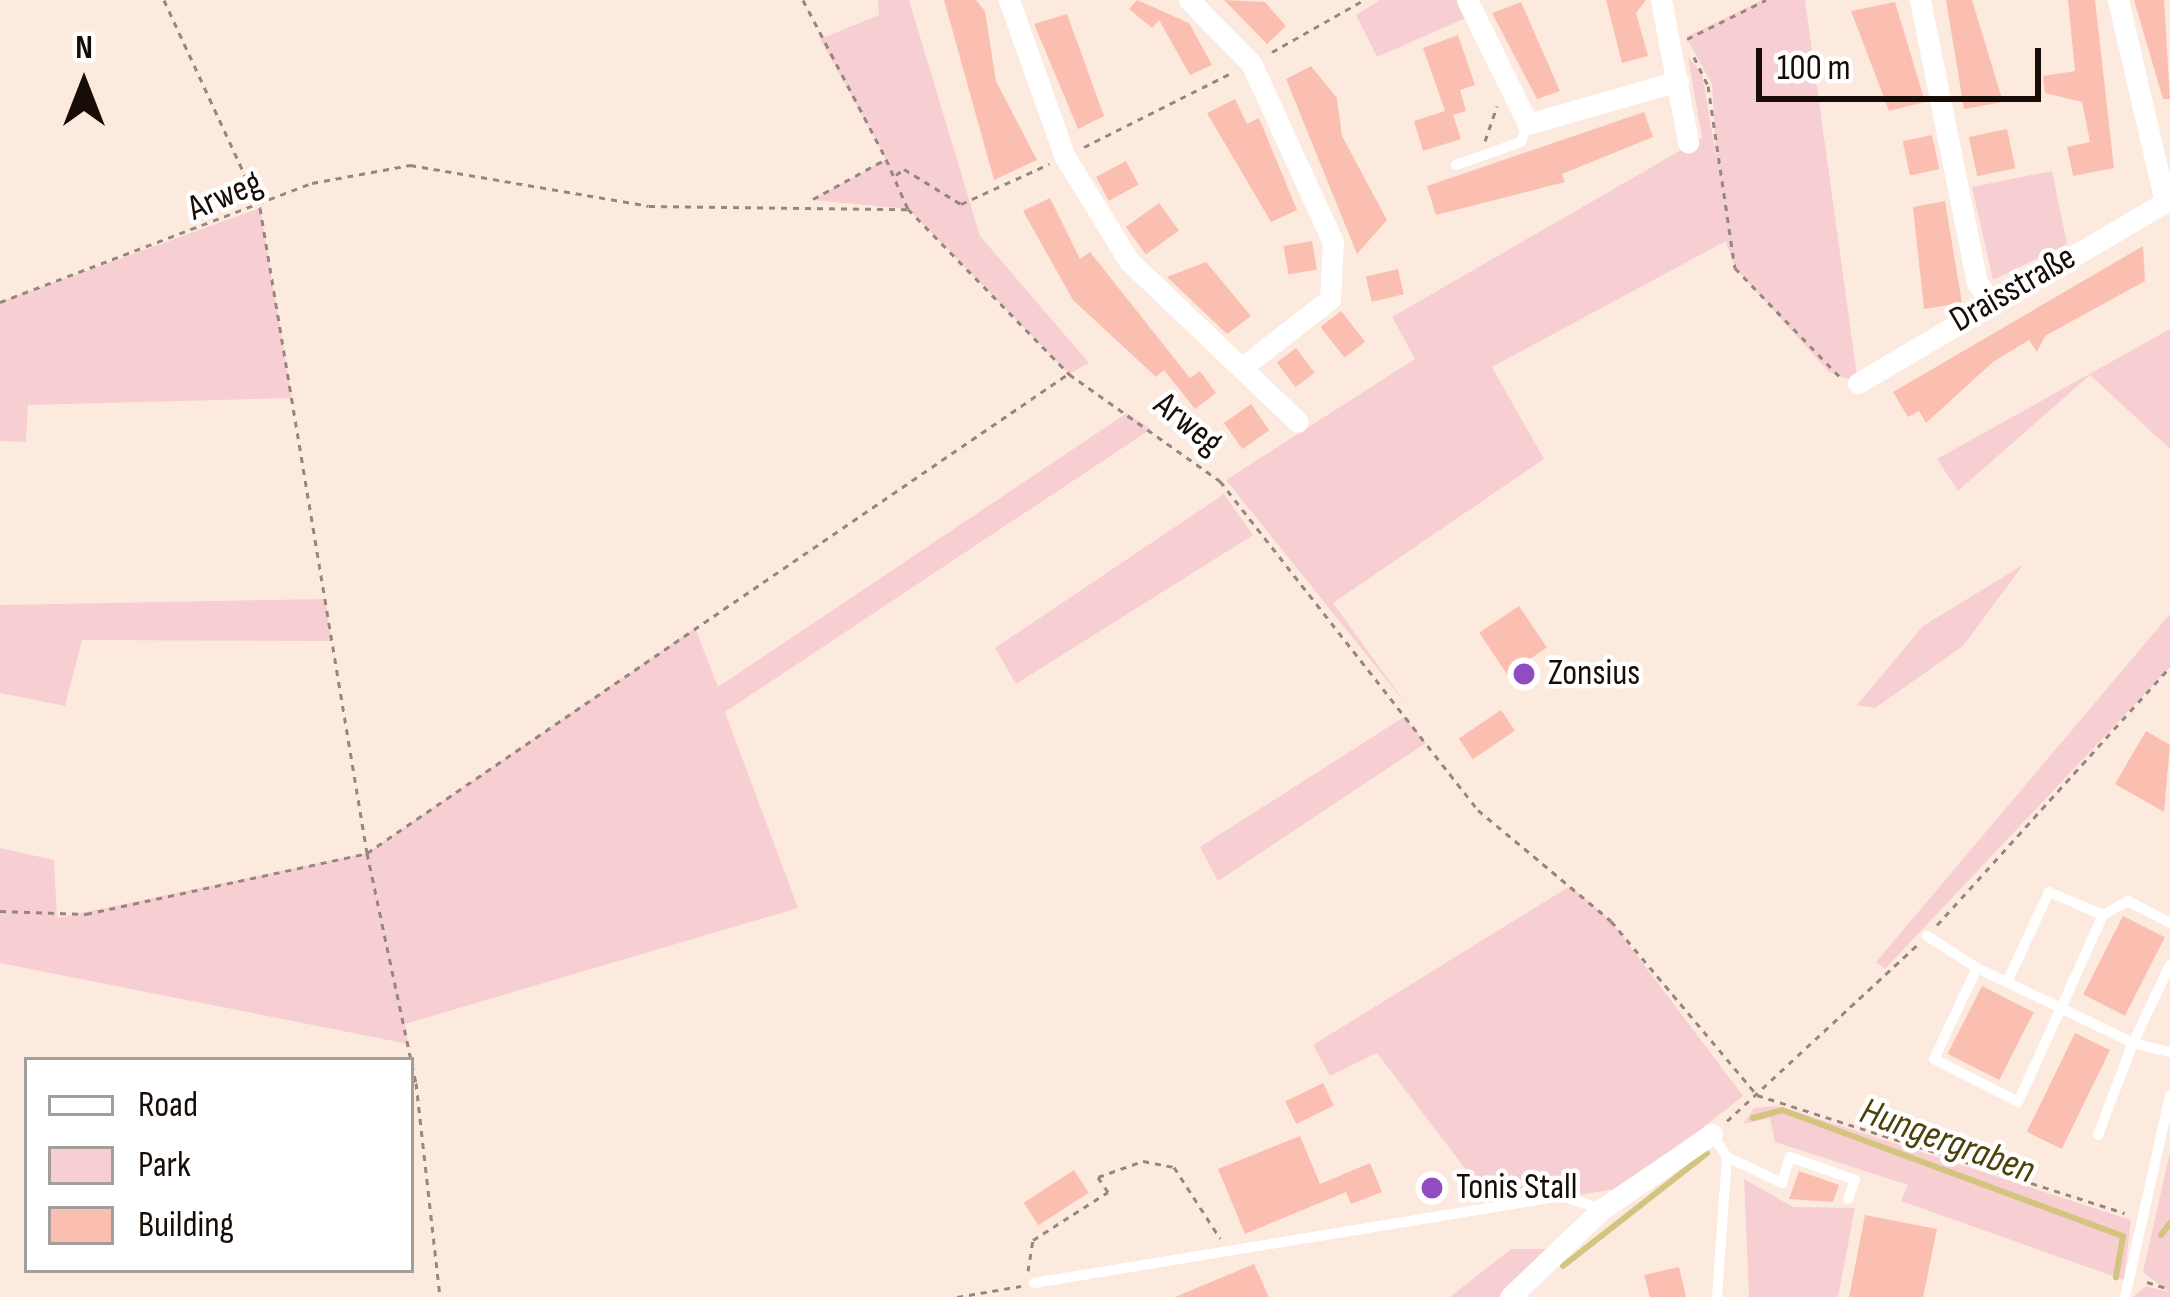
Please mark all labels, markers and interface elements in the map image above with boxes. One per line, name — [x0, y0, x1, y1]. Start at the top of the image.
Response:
north arrow — [24, 24, 144, 144]
scale bar — [1762, 24, 2047, 98]
text: N — [75, 28, 93, 68]
text: 100 m — [1777, 47, 1851, 90]
street label: Arweg — [182, 161, 268, 231]
street label: Draisstraße — [1943, 236, 2083, 342]
street label: Arweg — [1145, 383, 1231, 465]
place label: Zonsius — [1548, 652, 1640, 696]
marker: Zonsius — [1511, 661, 1537, 687]
legend — [24, 1057, 414, 1273]
text: Road — [138, 1084, 198, 1127]
water label: Hungergraben — [1853, 1089, 2041, 1195]
text: Park — [138, 1144, 191, 1187]
place label: Tonis Stall — [1456, 1166, 1577, 1210]
marker: Tonis Stall — [1419, 1175, 1445, 1201]
text: Building — [138, 1204, 234, 1247]

